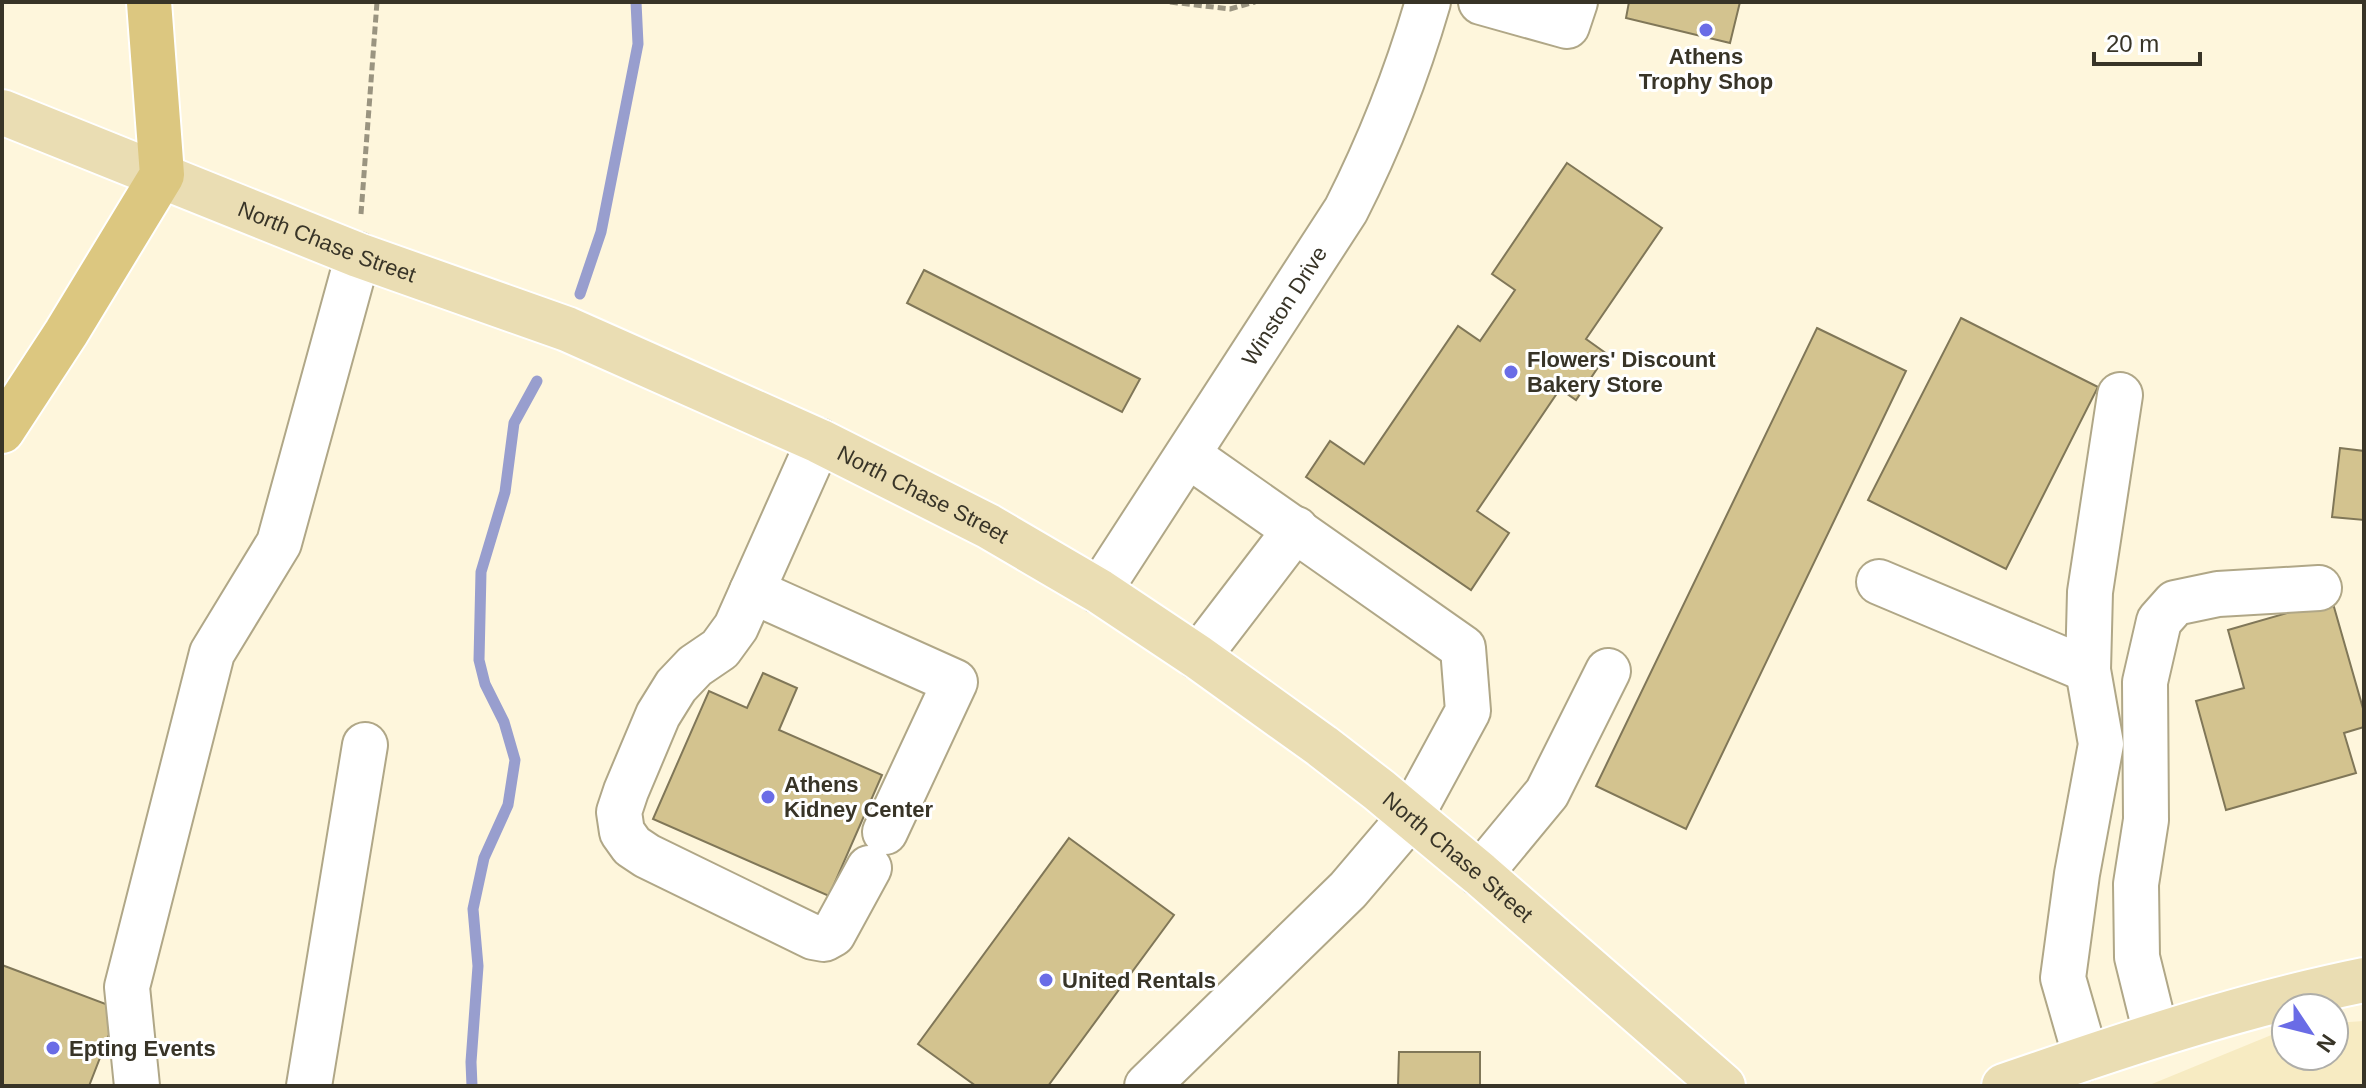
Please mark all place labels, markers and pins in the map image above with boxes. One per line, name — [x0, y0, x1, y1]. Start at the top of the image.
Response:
marker: Athens Trophy Shop — [1697, 21, 1715, 39]
place label: Athens Trophy Shop — [1639, 44, 1773, 94]
place label: Flowers' Discount Bakery Store — [1527, 347, 1716, 397]
marker: Flowers' Discount Bakery Store — [1502, 363, 1520, 381]
place label: Athens Kidney Center — [784, 772, 934, 822]
marker: Athens Kidney Center — [759, 788, 777, 806]
place label: United Rentals — [1062, 968, 1216, 993]
marker: United Rentals — [1037, 971, 1055, 989]
place label: Epting Events — [69, 1036, 216, 1061]
marker: Epting Events — [44, 1039, 62, 1057]

